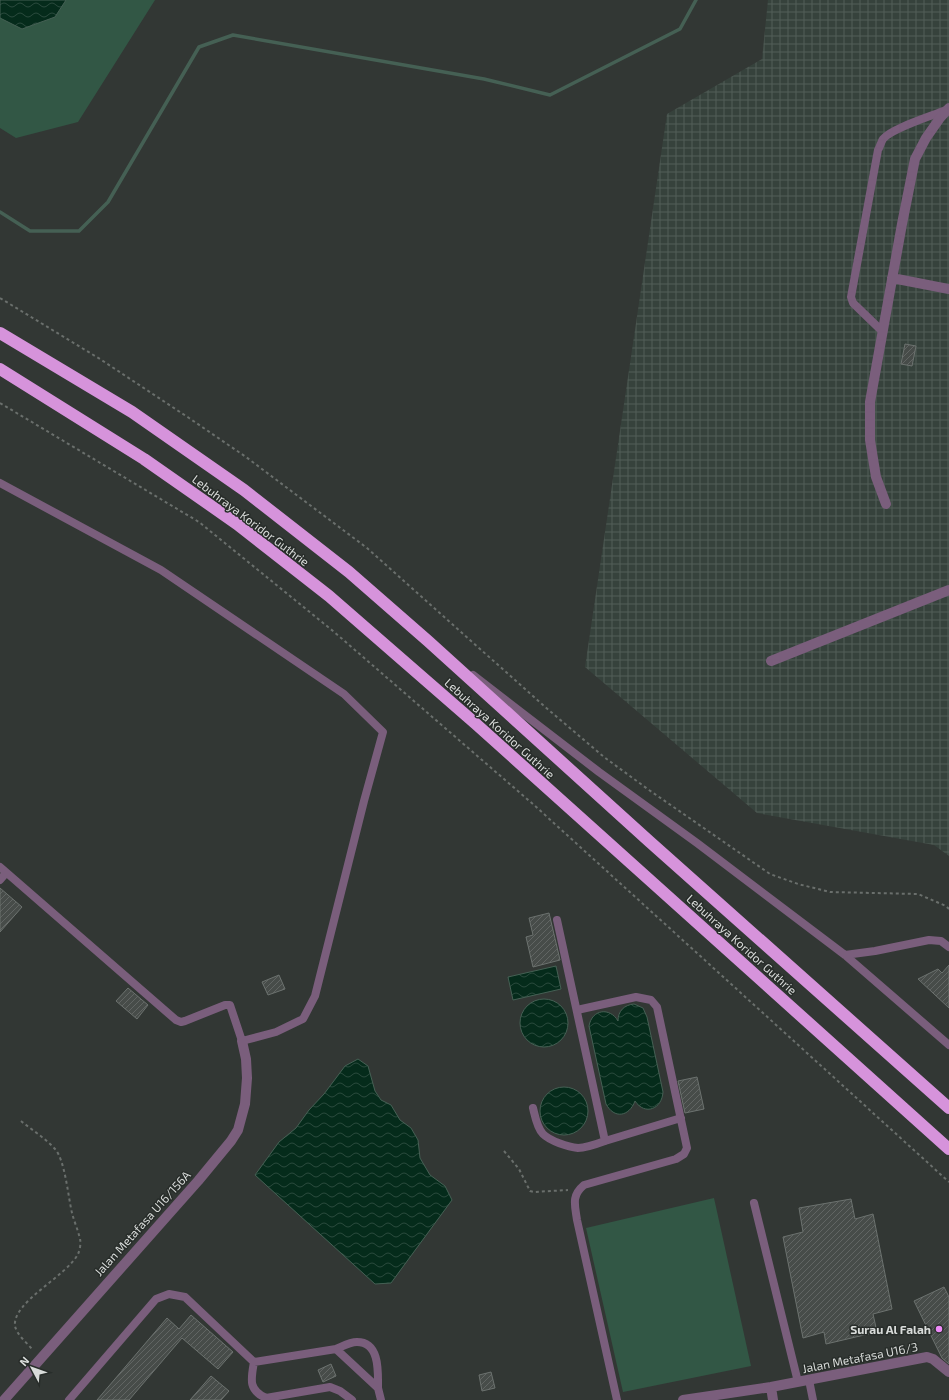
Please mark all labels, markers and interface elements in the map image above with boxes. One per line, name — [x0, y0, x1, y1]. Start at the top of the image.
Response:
street label: Lebuhraya Koridor Guthrie — [190, 471, 312, 569]
street label: Lebuhraya Koridor Guthrie — [442, 675, 558, 781]
street label: Lebuhraya Koridor Guthrie — [684, 891, 800, 997]
street label: Jalan Metafasa U16/156A — [91, 1167, 193, 1278]
place label: Surau Al Falah — [850, 1322, 931, 1336]
marker: Surau Al Falah — [934, 1324, 944, 1334]
street label: Jalan Metafasa U16/3 — [801, 1339, 919, 1375]
north arrow — [12, 1348, 52, 1388]
text: N — [17, 1354, 32, 1368]

